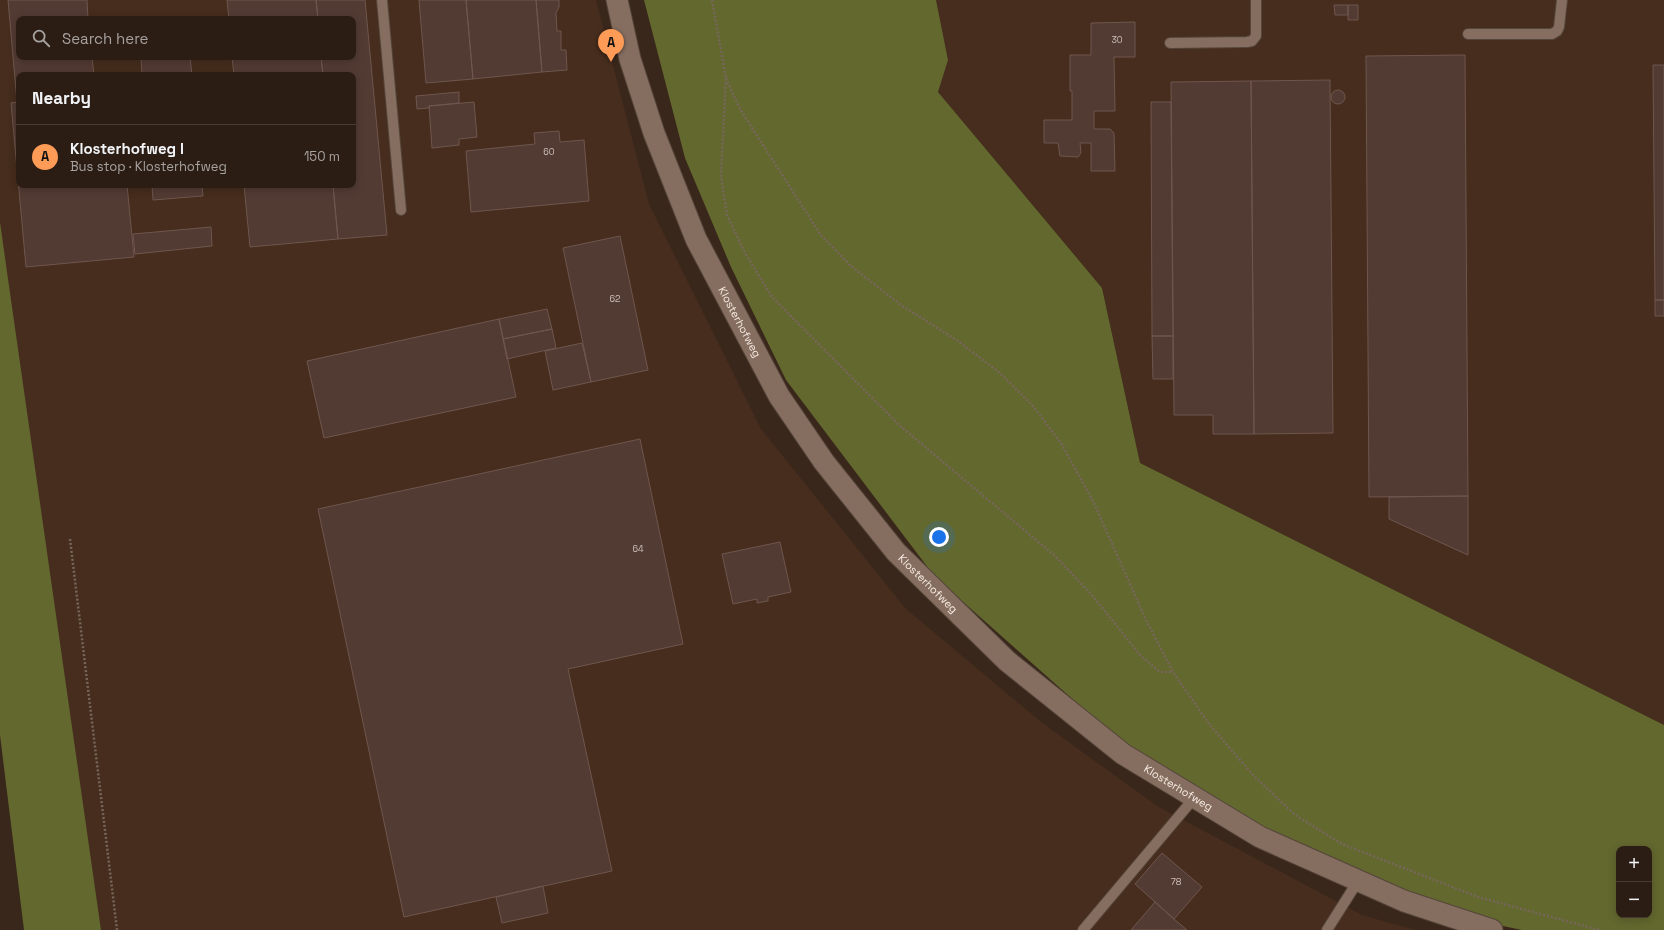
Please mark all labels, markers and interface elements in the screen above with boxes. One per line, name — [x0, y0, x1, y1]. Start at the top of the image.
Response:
search box — [16, 16, 356, 60]
icon: search — [30, 27, 52, 49]
text: Search here — [62, 29, 148, 48]
pin: A — [598, 29, 624, 62]
house number: 30 — [1111, 34, 1123, 46]
text: Nearby — [32, 87, 91, 109]
text: Klosterhofweg I — [70, 139, 184, 158]
house number: 60 — [543, 146, 555, 158]
text: A — [41, 148, 49, 165]
text: 150 m — [304, 148, 340, 165]
text: Bus stop · Klosterhofweg — [70, 158, 227, 175]
street label: Klosterhofweg — [715, 284, 764, 360]
house number: 62 — [610, 293, 620, 305]
your location — [929, 527, 949, 547]
house number: 64 — [632, 543, 644, 555]
street label: Klosterhofweg — [895, 551, 961, 616]
street label: Klosterhofweg — [1141, 761, 1215, 814]
map controls — [1616, 846, 1652, 918]
button: + — [1616, 846, 1652, 882]
house number: 78 — [1171, 876, 1182, 888]
button: − — [1616, 882, 1652, 918]

